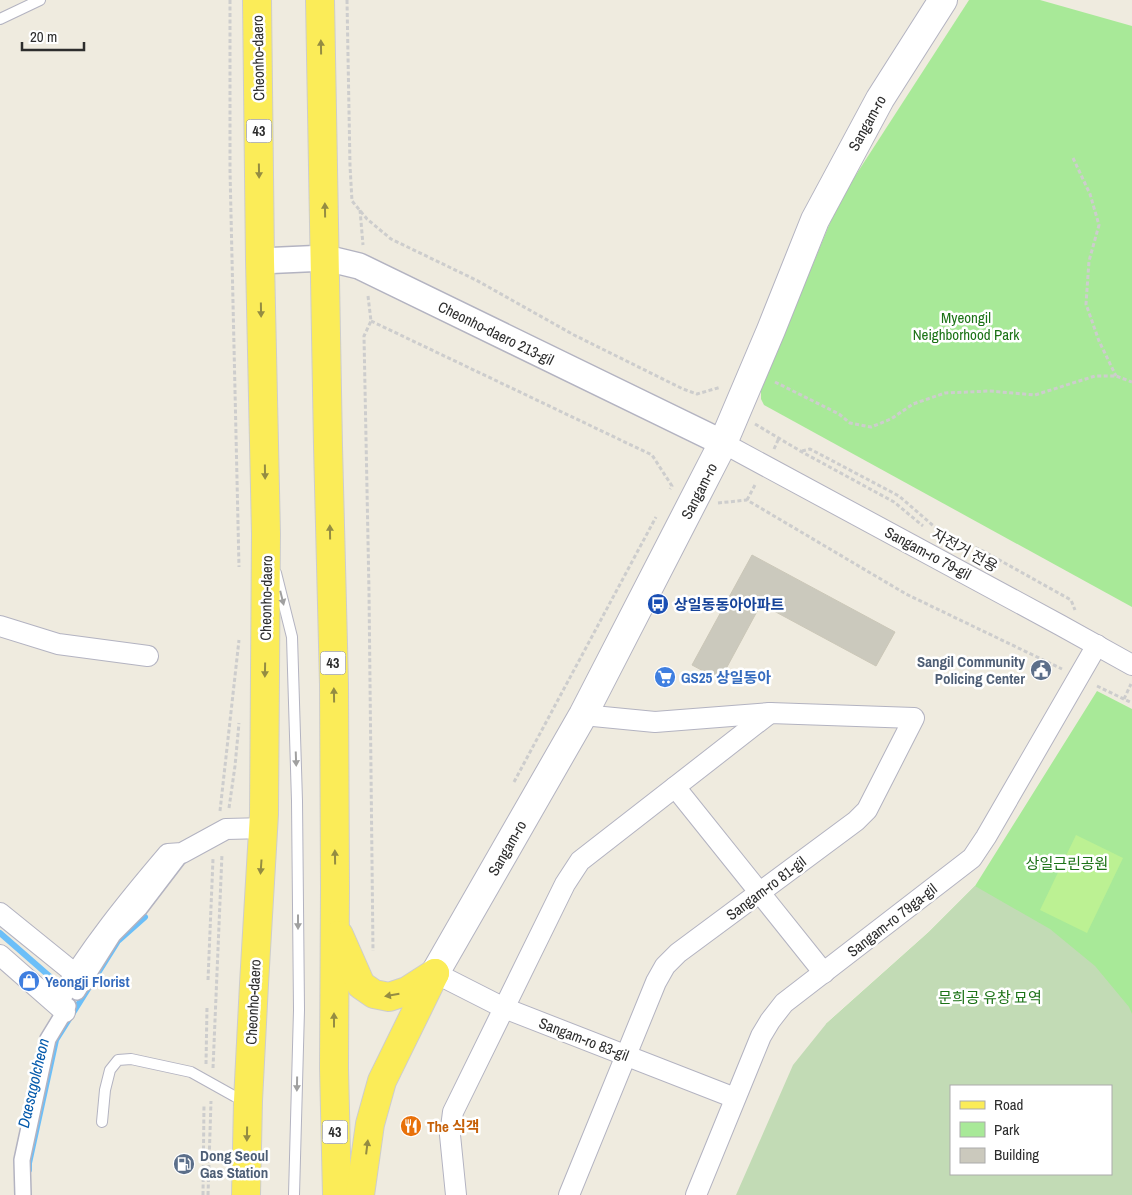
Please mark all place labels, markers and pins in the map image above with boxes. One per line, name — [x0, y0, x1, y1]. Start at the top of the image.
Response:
bus stop icon: 상일동동아아파트 — [646, 592, 670, 616]
place label: 상일동동아아파트 — [674, 594, 785, 615]
place label: Sangil Community Policing Center — [917, 651, 1025, 689]
public building icon: Sangil Community Policing Center — [1029, 658, 1053, 682]
supermarket icon: GS25 상일동아 — [653, 665, 677, 689]
place label: GS25 상일동아 — [681, 667, 771, 688]
shop icon: Yeongji Florist — [17, 969, 41, 993]
place label: Yeongji Florist — [45, 971, 130, 992]
restaurant icon: The 식객 — [399, 1114, 423, 1138]
place label: The 식객 — [427, 1116, 480, 1137]
place label: Dong Seoul Gas Station — [200, 1145, 268, 1183]
fuel station icon: Dong Seoul Gas Station — [172, 1152, 196, 1176]

